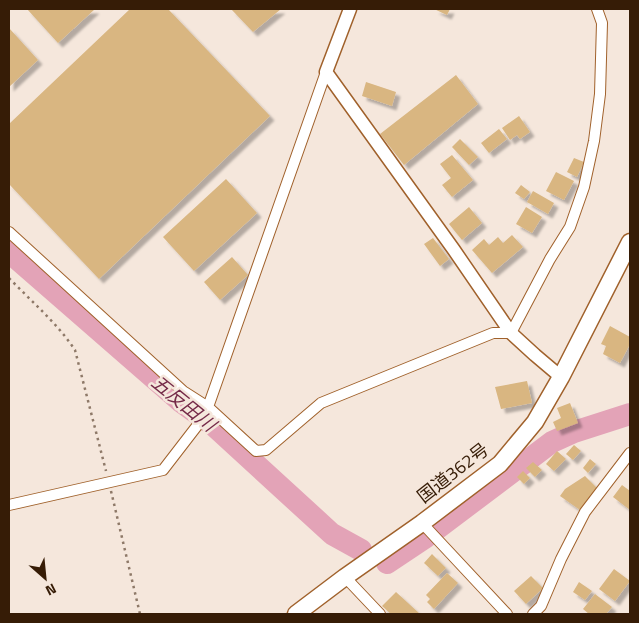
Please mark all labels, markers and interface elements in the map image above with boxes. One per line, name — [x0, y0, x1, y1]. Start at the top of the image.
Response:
water label: 五反田川 — [146, 367, 225, 439]
street label: 国道362号 — [411, 436, 494, 509]
north arrow — [20, 553, 70, 603]
text: N — [42, 578, 60, 602]

